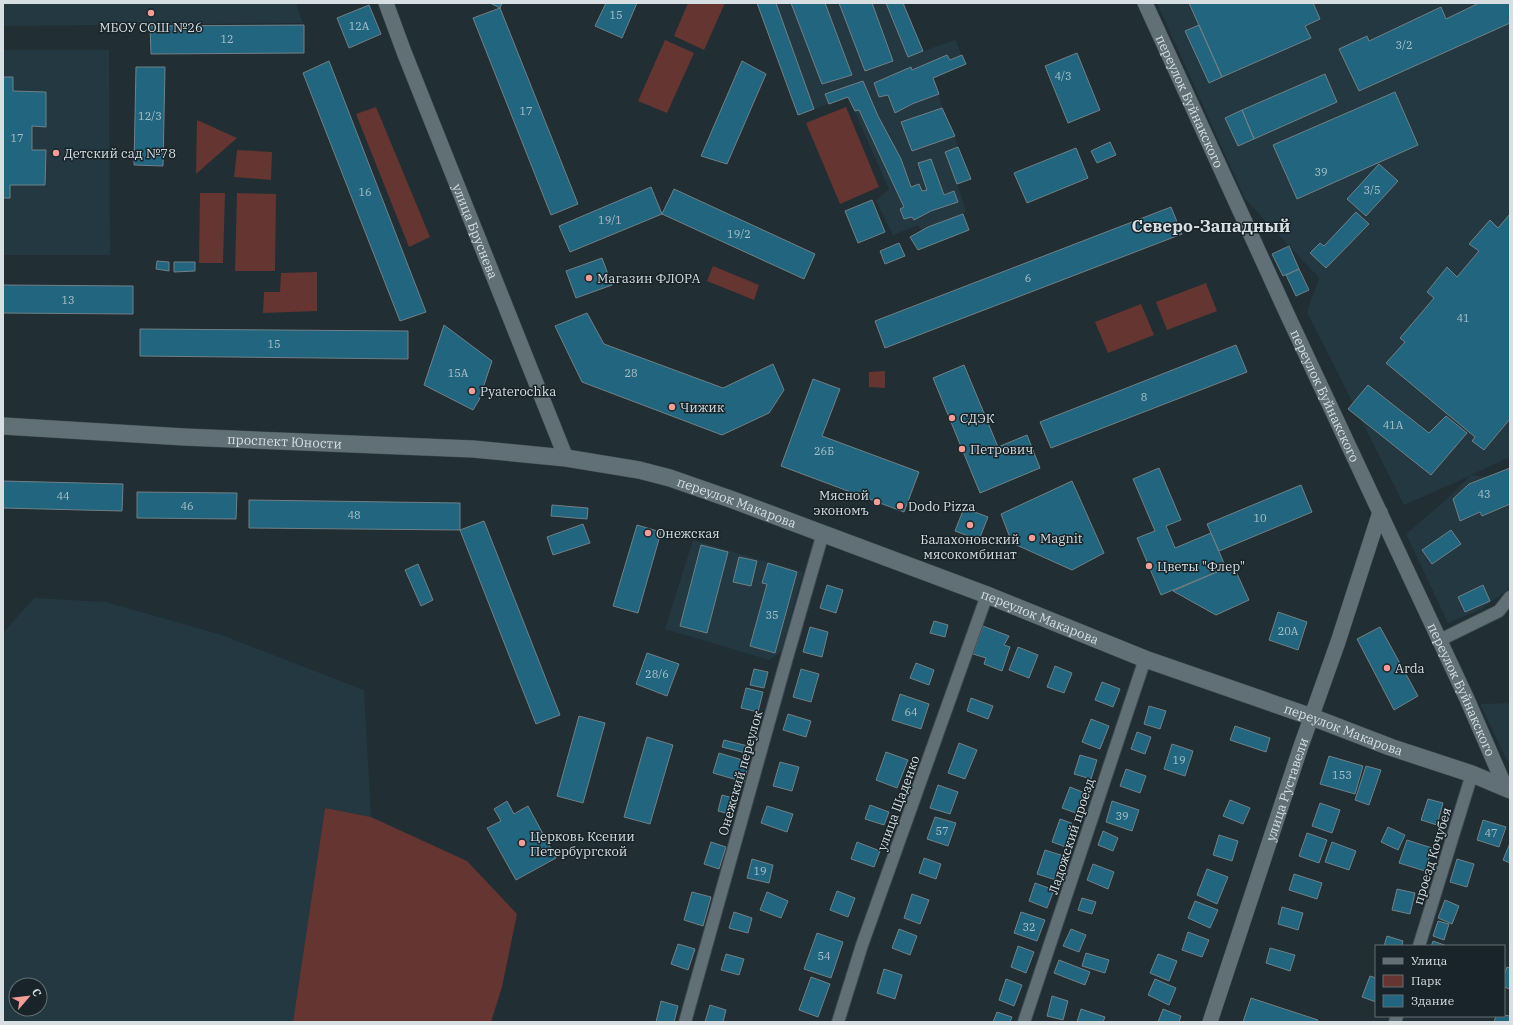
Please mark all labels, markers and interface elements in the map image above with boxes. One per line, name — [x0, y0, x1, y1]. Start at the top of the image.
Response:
marker: МБОУ СОШ №26 — [146, 8, 156, 18]
house number: 15 — [609, 8, 623, 22]
place label: МБОУ СОШ №26 — [99, 19, 203, 36]
house number: 12А — [349, 19, 370, 33]
house number: 12 — [220, 32, 234, 46]
street label: переулок Буйнакского — [1152, 32, 1227, 171]
house number: 3/2 — [1395, 38, 1413, 52]
house number: 4/3 — [1054, 69, 1072, 83]
house number: 17 — [519, 104, 533, 118]
house number: 12/3 — [138, 109, 162, 123]
house number: 17 — [10, 131, 24, 145]
place label: Детский сад №78 — [64, 145, 176, 162]
marker: Детский сад №78 — [51, 148, 61, 158]
house number: 39 — [1314, 165, 1328, 179]
street label: улица Бруснева — [448, 181, 502, 281]
house number: 3/5 — [1363, 183, 1381, 197]
house number: 16 — [358, 185, 372, 199]
house number: 19/1 — [598, 213, 622, 227]
district label: Северо-Западный — [1132, 215, 1290, 237]
house number: 19/2 — [727, 227, 751, 241]
place label: Магазин ФЛОРА — [597, 270, 701, 287]
house number: 6 — [1025, 271, 1031, 285]
marker: Магазин ФЛОРА — [584, 273, 594, 283]
house number: 13 — [61, 293, 75, 307]
house number: 41 — [1456, 311, 1470, 325]
street label: переулок Буйнакского — [1286, 327, 1363, 465]
house number: 15 — [267, 337, 281, 351]
house number: 15А — [448, 366, 469, 380]
house number: 28 — [624, 366, 638, 380]
place label: Pyaterochka — [480, 383, 556, 400]
marker: Pyaterochka — [467, 386, 477, 396]
house number: 8 — [1141, 390, 1147, 404]
place label: Чижик — [680, 399, 725, 416]
marker: Чижик — [667, 402, 677, 412]
place label: СДЭК — [960, 410, 995, 427]
marker: СДЭК — [947, 413, 957, 423]
house number: 41А — [1383, 418, 1404, 432]
street label: проспект Юности — [227, 431, 342, 453]
place label: Петрович — [970, 441, 1033, 458]
house number: 26Б — [814, 444, 834, 458]
marker: Петрович — [957, 444, 967, 454]
street label: переулок Макарова — [675, 473, 799, 532]
place label: Мясной экономъ — [814, 487, 869, 519]
house number: 43 — [1477, 487, 1491, 501]
house number: 44 — [56, 489, 70, 503]
marker: Мясной экономъ — [872, 497, 882, 507]
place label: Dodo Pizza — [908, 498, 975, 515]
house number: 46 — [180, 499, 194, 513]
marker: Dodo Pizza — [895, 501, 905, 511]
house number: 48 — [347, 508, 361, 522]
house number: 10 — [1253, 511, 1267, 525]
marker: Балахоновский мясокомбинат — [965, 520, 975, 530]
place label: Онежская — [656, 525, 720, 542]
marker: Онежская — [643, 528, 653, 538]
place label: Magnit — [1040, 530, 1083, 547]
place label: Балахоновский мясокомбинат — [920, 531, 1020, 563]
marker: Magnit — [1027, 533, 1037, 543]
place label: Цветы "Флер" — [1157, 558, 1245, 575]
marker: Цветы "Флер" — [1144, 561, 1154, 571]
street label: переулок Макарова — [978, 585, 1101, 648]
house number: 35 — [765, 608, 779, 622]
street label: переулок Буйнакского — [1424, 620, 1499, 759]
house number: 20А — [1278, 624, 1299, 638]
place label: Arda — [1395, 660, 1425, 677]
marker: Arda — [1382, 663, 1392, 673]
house number: 28/6 — [645, 667, 669, 681]
street label: переулок Макарова — [1282, 700, 1405, 760]
house number: 64 — [904, 705, 918, 719]
street label: Онежский переулок — [715, 708, 767, 838]
street label: улица Руставели — [1262, 735, 1312, 844]
street label: улица Щаденко — [873, 753, 924, 853]
house number: 19 — [1172, 753, 1186, 767]
house number: 153 — [1332, 768, 1352, 782]
street label: Ладожский проезд — [1045, 776, 1098, 896]
street label: проезд Кочубея — [1410, 805, 1455, 907]
house number: 39 — [1115, 809, 1129, 823]
house number: 57 — [935, 824, 949, 838]
house number: 47 — [1484, 826, 1498, 840]
place label: Церковь Ксении Петербургской — [530, 828, 635, 860]
marker: Церковь Ксении Петербургской — [517, 838, 527, 848]
house number: 19 — [753, 864, 767, 878]
house number: 32 — [1022, 920, 1036, 934]
legend — [1375, 945, 1505, 1017]
house number: 54 — [817, 949, 831, 963]
text: Улица — [1411, 953, 1448, 968]
text: Парк — [1411, 973, 1441, 988]
north arrow — [8, 977, 48, 1017]
text: С — [29, 986, 45, 999]
text: Здание — [1411, 993, 1454, 1008]

